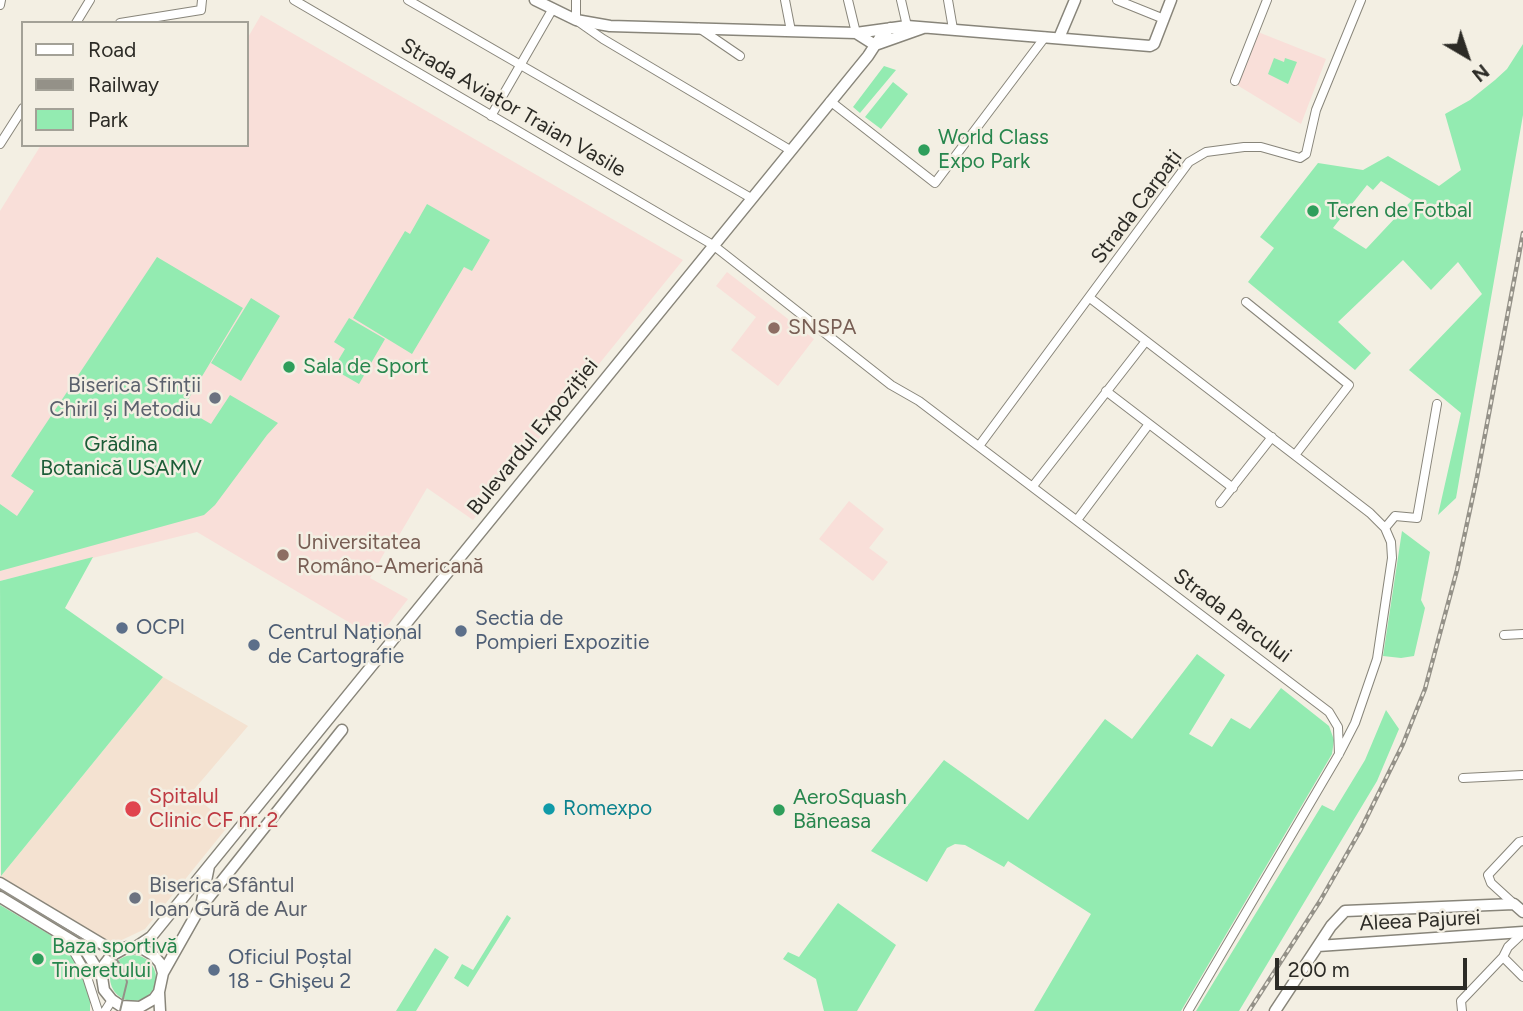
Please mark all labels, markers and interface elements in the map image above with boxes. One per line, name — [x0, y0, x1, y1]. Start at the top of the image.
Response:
legend — [21, 21, 248, 147]
north arrow — [1432, 21, 1502, 91]
street label: Strada Aviator Traian Vasile — [396, 33, 630, 183]
text: Road — [88, 37, 136, 62]
text: N — [1468, 59, 1493, 86]
text: Railway — [88, 72, 159, 97]
text: Park — [88, 107, 128, 132]
place label: World Class Expo Park — [938, 125, 1049, 175]
marker: World Class Expo Park — [916, 142, 932, 158]
street label: Strada Carpați — [1086, 145, 1188, 269]
place label: Teren de Fotbal — [1327, 198, 1472, 224]
marker: Teren de Fotbal — [1305, 203, 1321, 219]
place label: SNSPA — [788, 315, 856, 341]
marker: SNSPA — [766, 320, 782, 336]
place label: Sala de Sport — [303, 354, 429, 380]
street label: Bulevardul Expoziției — [462, 354, 604, 520]
marker: Sala de Sport — [281, 359, 297, 375]
place label: Biserica Sfinții Chiril și Metodiu — [49, 373, 201, 423]
marker: Biserica Sfinții Chiril și Metodiu — [207, 390, 223, 406]
park label: Grădina Botanică USAMV — [40, 432, 202, 482]
place label: Universitatea Româno-Americană — [297, 530, 484, 580]
marker: Universitatea Româno-Americană — [275, 547, 291, 563]
street label: Strada Parcului — [1168, 564, 1296, 668]
place label: Sectia de Pompieri Expozitie — [475, 606, 649, 656]
place label: OCPI — [136, 615, 185, 641]
marker: OCPI — [114, 620, 130, 636]
place label: Centrul Național de Cartografie — [268, 620, 422, 670]
marker: Sectia de Pompieri Expozitie — [453, 623, 469, 639]
marker: Centrul Național de Cartografie — [246, 637, 262, 653]
place label: Spitalul Clinic CF nr. 2 — [149, 784, 279, 834]
place label: AeroSquash Băneasa — [793, 785, 907, 835]
place label: Romexpo — [563, 796, 652, 822]
marker: Spitalul Clinic CF nr. 2 — [123, 799, 143, 819]
marker: Romexpo — [541, 801, 557, 817]
marker: AeroSquash Băneasa — [771, 802, 787, 818]
place label: Biserica Sfântul Ioan Gură de Aur — [149, 873, 307, 923]
marker: Biserica Sfântul Ioan Gură de Aur — [127, 890, 143, 906]
street label: Aleea Pajurei — [1359, 905, 1481, 937]
place label: Baza sportivă Tineretului — [52, 934, 177, 984]
scale bar — [1278, 944, 1470, 988]
place label: Oficiul Poștal 18 - Ghişeu 2 — [228, 945, 352, 995]
marker: Baza sportivă Tineretului — [30, 951, 46, 967]
text: 200 m — [1288, 957, 1350, 982]
marker: Oficiul Poștal 18 - Ghişeu 2 — [206, 962, 222, 978]

